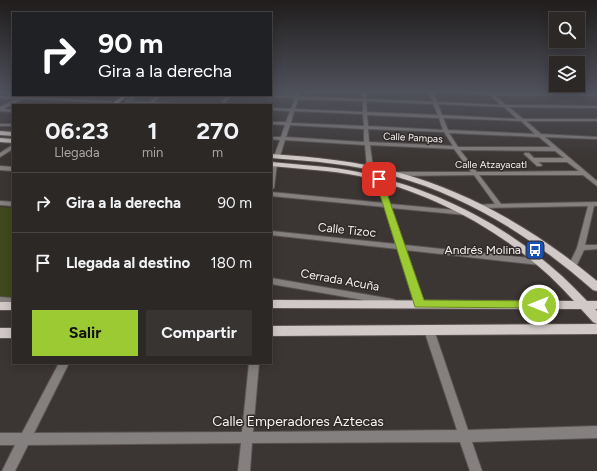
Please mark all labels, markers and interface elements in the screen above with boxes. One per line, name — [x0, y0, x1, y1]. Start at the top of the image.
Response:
map controls — [549, 12, 585, 92]
button: search — [549, 12, 585, 48]
text: 90 m — [98, 26, 163, 60]
icon: right — [32, 28, 84, 80]
button: layers — [549, 56, 585, 92]
text: Gira a la derecha — [98, 60, 232, 82]
text: 06:23 — [45, 116, 109, 145]
text: 1 — [147, 116, 158, 145]
text: 270 — [196, 116, 239, 145]
street label: Calle Pampas — [383, 129, 443, 146]
text: Llegada — [54, 145, 100, 160]
text: min — [142, 145, 163, 160]
text: m — [212, 145, 223, 160]
street label: Calle Atzayacatl — [455, 158, 527, 171]
pin — [362, 162, 396, 196]
icon: arrive — [368, 168, 390, 190]
icon: right — [32, 192, 54, 214]
text: Gira a la derecha — [66, 194, 181, 212]
text: 90 m — [217, 194, 252, 212]
street label: Calle Tizoc — [317, 220, 377, 240]
bus stop icon: Andrés Molina — [524, 239, 546, 261]
place label: Andrés Molina — [445, 243, 521, 257]
icon: arrive — [32, 252, 54, 274]
text: Llegada al destino — [66, 254, 190, 272]
text: 180 m — [211, 254, 252, 272]
street label: Cerrada Acuña — [300, 266, 380, 294]
position arrow — [518, 284, 560, 326]
button: Salir — [32, 310, 138, 356]
button: Compartir — [146, 310, 252, 356]
street label: Calle Emperadores Aztecas — [212, 413, 384, 430]

